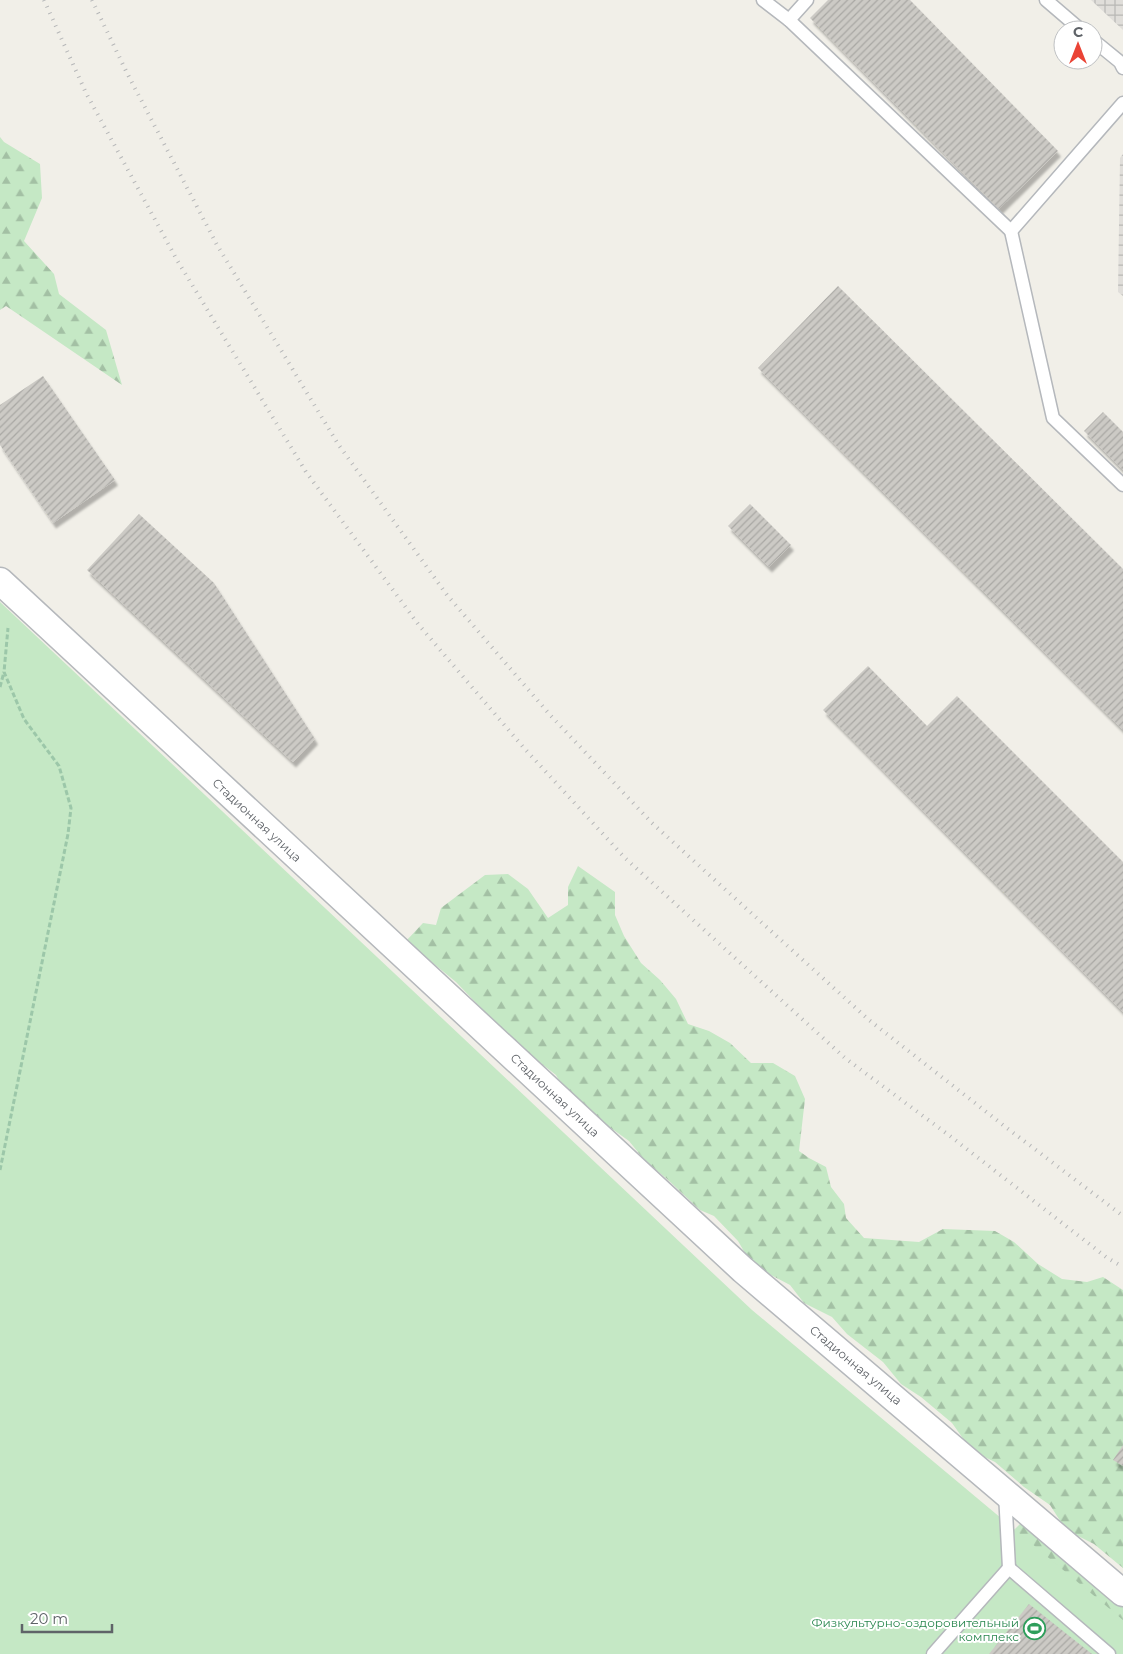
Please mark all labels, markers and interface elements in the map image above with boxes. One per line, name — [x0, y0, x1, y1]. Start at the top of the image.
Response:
north arrow — [1053, 20, 1103, 70]
text: С — [1073, 23, 1083, 41]
street label: Стадионная улица — [210, 775, 304, 865]
street label: Стадионная улица — [508, 1050, 602, 1140]
street label: Стадионная улица — [807, 1322, 905, 1408]
scale bar — [22, 1602, 112, 1634]
text: 20 m — [30, 1609, 68, 1628]
place label: Физкультурно-оздоровительный комплекс — [812, 1615, 1019, 1644]
sports icon: Физкультурно-оздоровительный комплекс — [1023, 1617, 1047, 1641]

